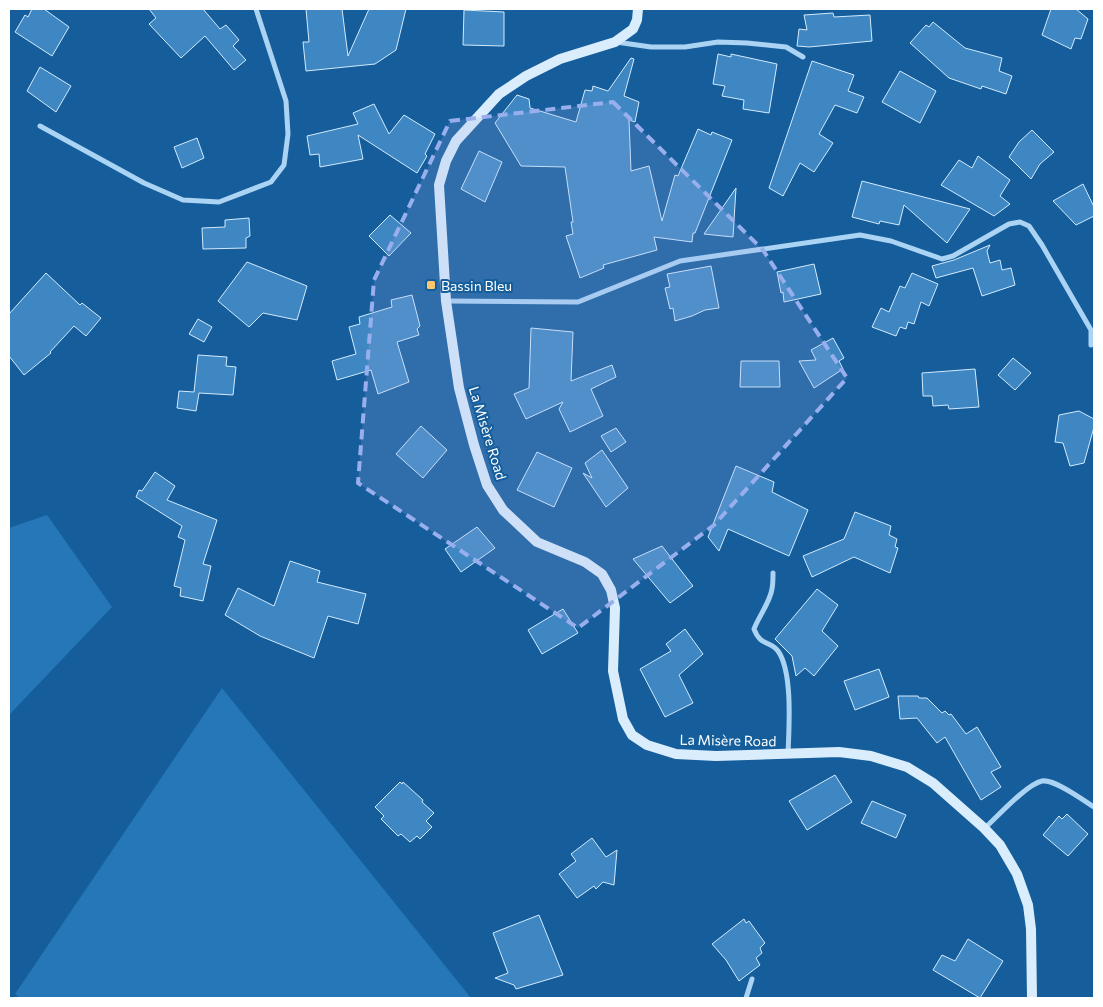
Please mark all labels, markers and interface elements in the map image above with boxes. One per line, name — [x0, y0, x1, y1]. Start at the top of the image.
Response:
place label: Bassin Bleu — [441, 277, 512, 294]
marker: Bassin Bleu — [425, 279, 437, 291]
street label: La Misère Road — [466, 384, 510, 482]
street label: La Misère Road — [679, 731, 777, 749]

